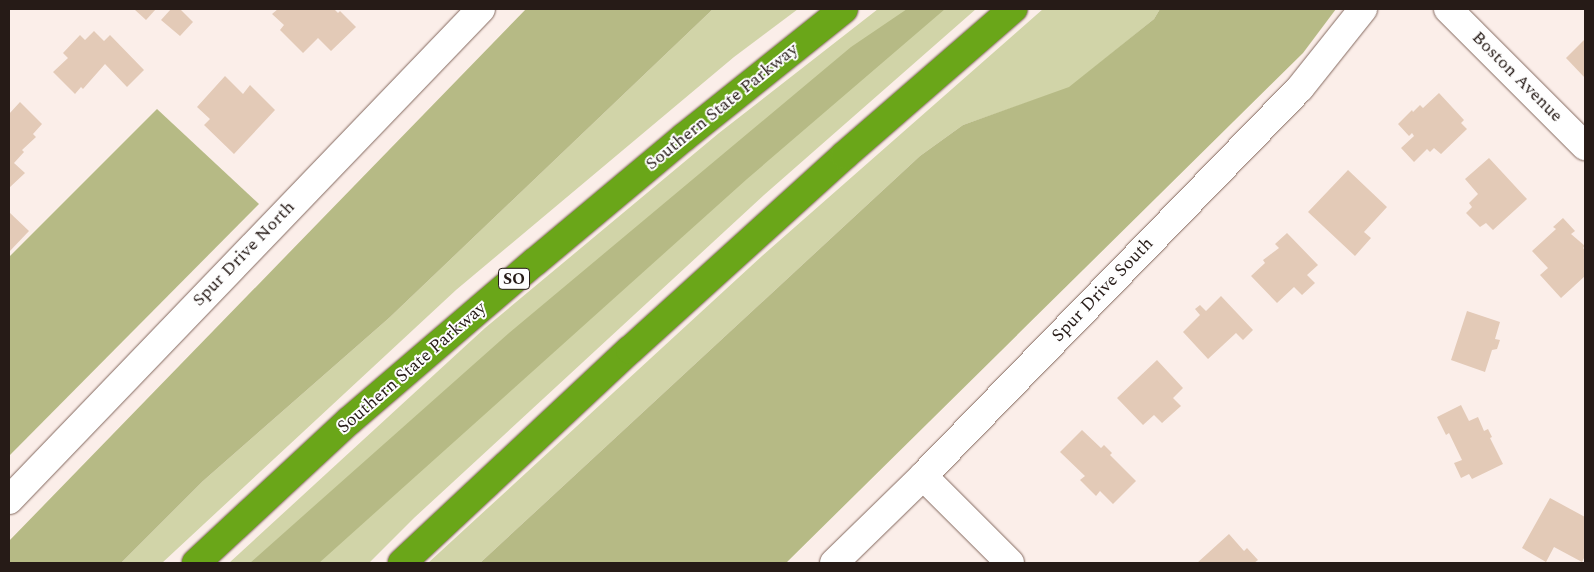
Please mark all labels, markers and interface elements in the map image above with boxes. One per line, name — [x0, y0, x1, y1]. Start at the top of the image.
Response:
street label: Boston Avenue — [1467, 27, 1567, 127]
street label: Southern State Parkway — [641, 39, 803, 175]
street label: Spur Drive North — [188, 197, 300, 311]
street label: Spur Drive South — [1048, 233, 1158, 347]
road number: SO — [498, 266, 530, 292]
street label: Southern State Parkway — [333, 298, 491, 438]

